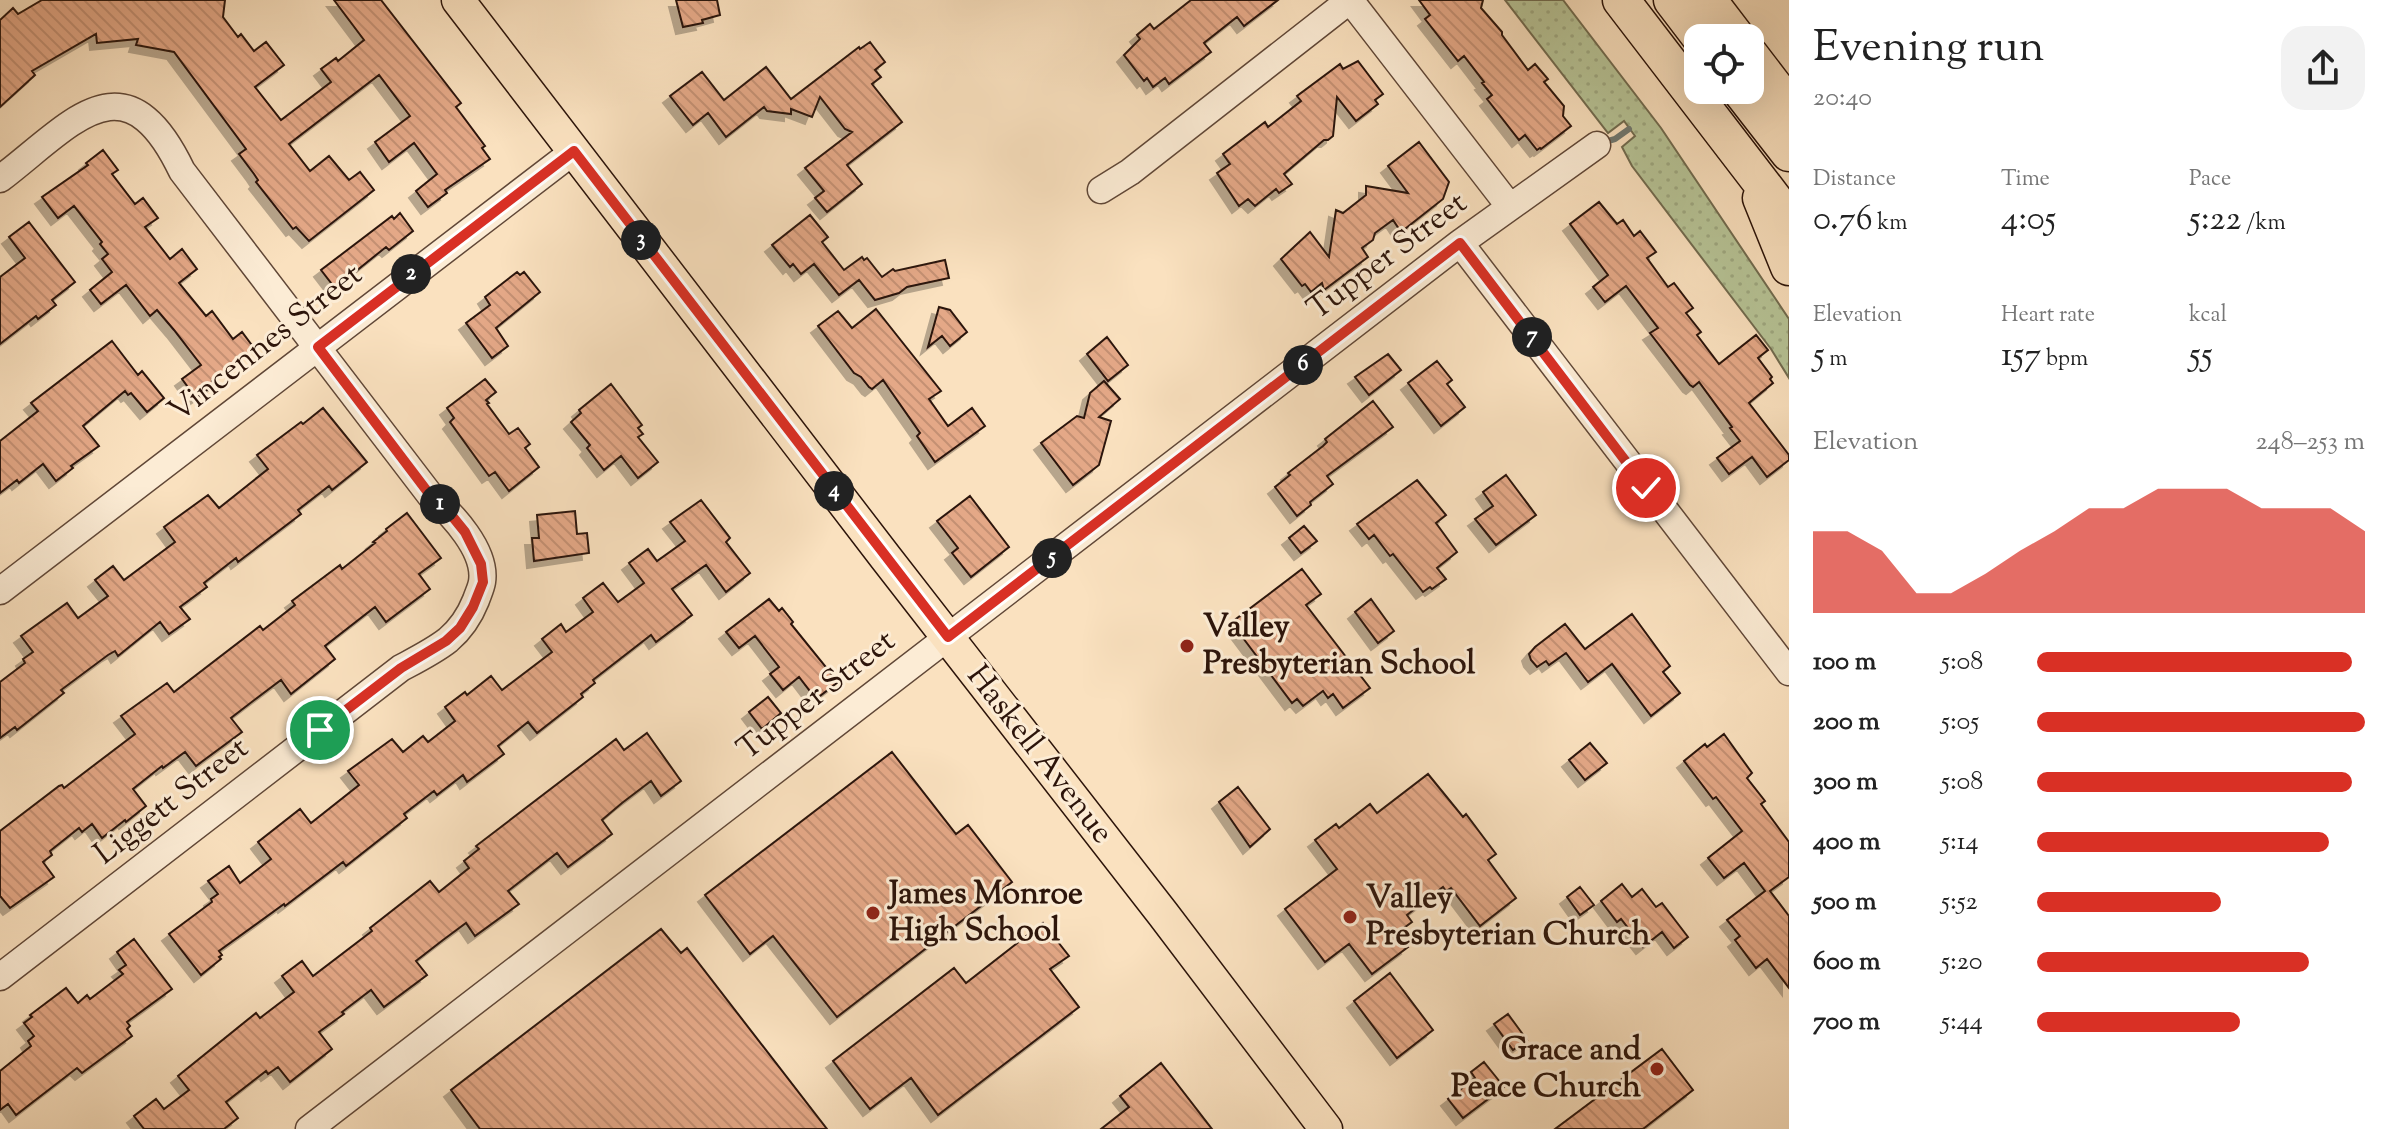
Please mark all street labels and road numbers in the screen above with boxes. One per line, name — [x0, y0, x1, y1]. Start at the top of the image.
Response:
street label: Tupper Street — [1298, 182, 1478, 332]
street label: Vincennes Street — [159, 253, 373, 435]
street label: Tupper Street — [728, 619, 906, 773]
street label: Haskell Avenue — [954, 656, 1124, 854]
street label: Liggett Street — [85, 727, 259, 877]

